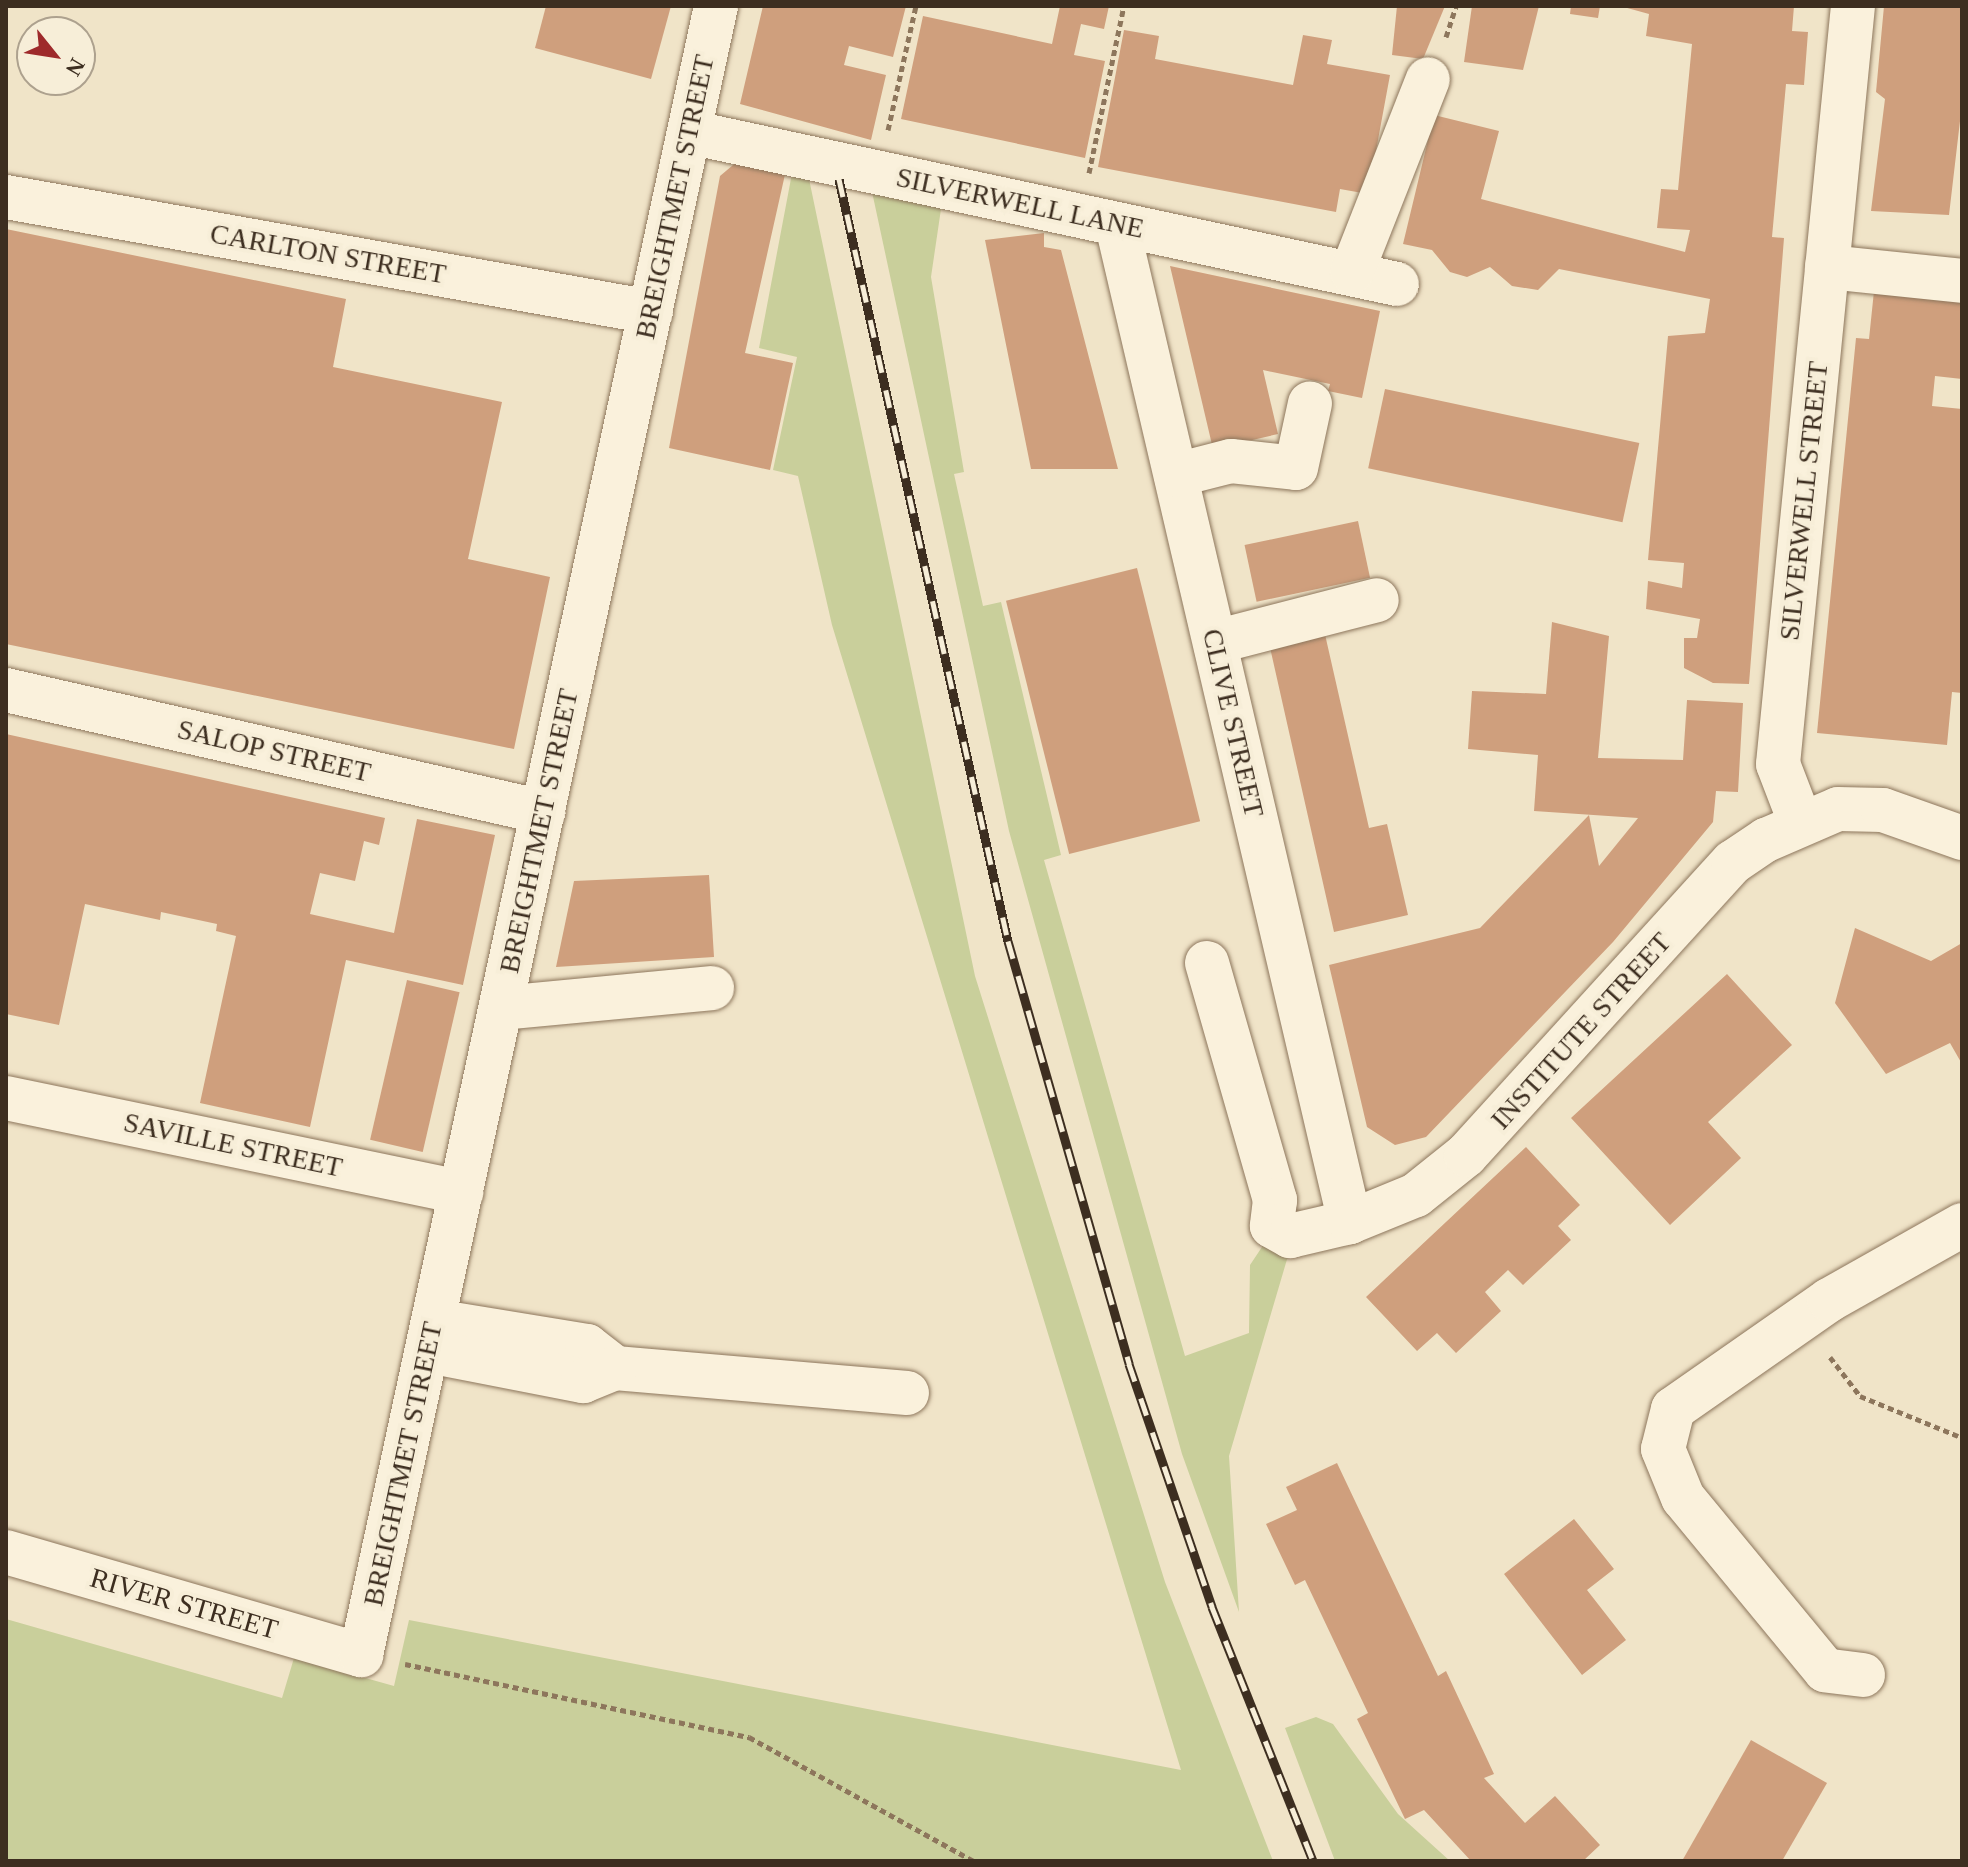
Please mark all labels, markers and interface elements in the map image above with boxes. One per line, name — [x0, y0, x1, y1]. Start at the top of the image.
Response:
north arrow — [16, 16, 96, 96]
street label: BREIGHTMET STREET — [628, 52, 722, 342]
text: N — [61, 54, 90, 80]
street label: SILVERWELL LANE — [893, 160, 1147, 246]
street label: CARLTON STREET — [207, 217, 449, 291]
street label: SILVERWELL STREET — [1773, 359, 1835, 643]
street label: CLIVE STREET — [1195, 626, 1271, 820]
street label: BREIGHTMET STREET — [492, 686, 586, 976]
street label: SALOP STREET — [174, 712, 374, 790]
street label: INSTITUTE STREET — [1484, 926, 1678, 1136]
street label: SAVILLE STREET — [121, 1105, 345, 1185]
street label: BREIGHTMET STREET — [356, 1319, 450, 1609]
street label: RIVER STREET — [86, 1561, 282, 1647]

